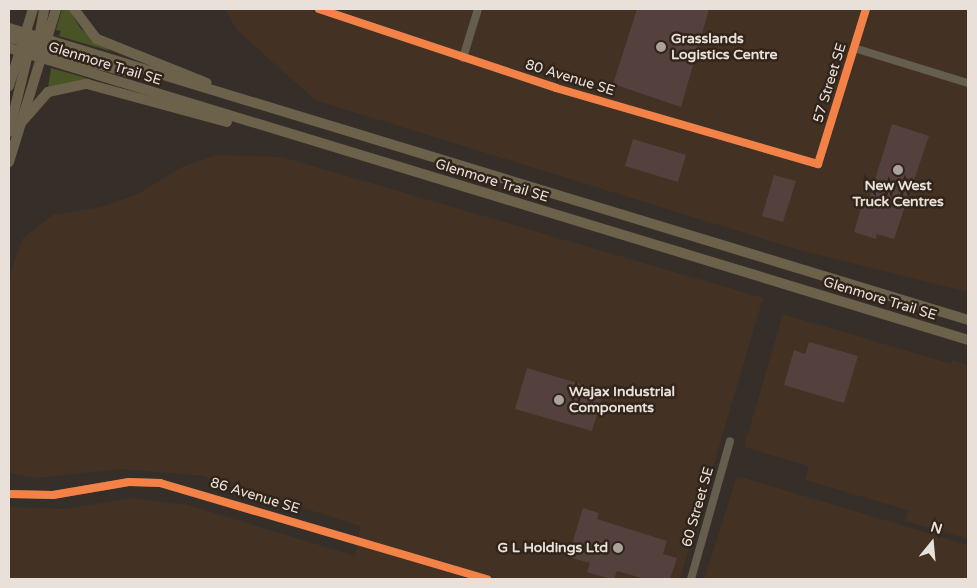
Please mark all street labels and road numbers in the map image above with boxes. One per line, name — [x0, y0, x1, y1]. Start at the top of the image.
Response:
street label: Glenmore Trail SE — [46, 39, 164, 89]
street label: 57 Street SE — [810, 41, 850, 125]
street label: 80 Avenue SE — [523, 56, 617, 100]
street label: Glenmore Trail SE — [433, 156, 551, 206]
street label: Glenmore Trail SE — [821, 274, 939, 324]
street label: 60 Street SE — [679, 465, 717, 549]
street label: 86 Avenue SE — [208, 474, 302, 518]

